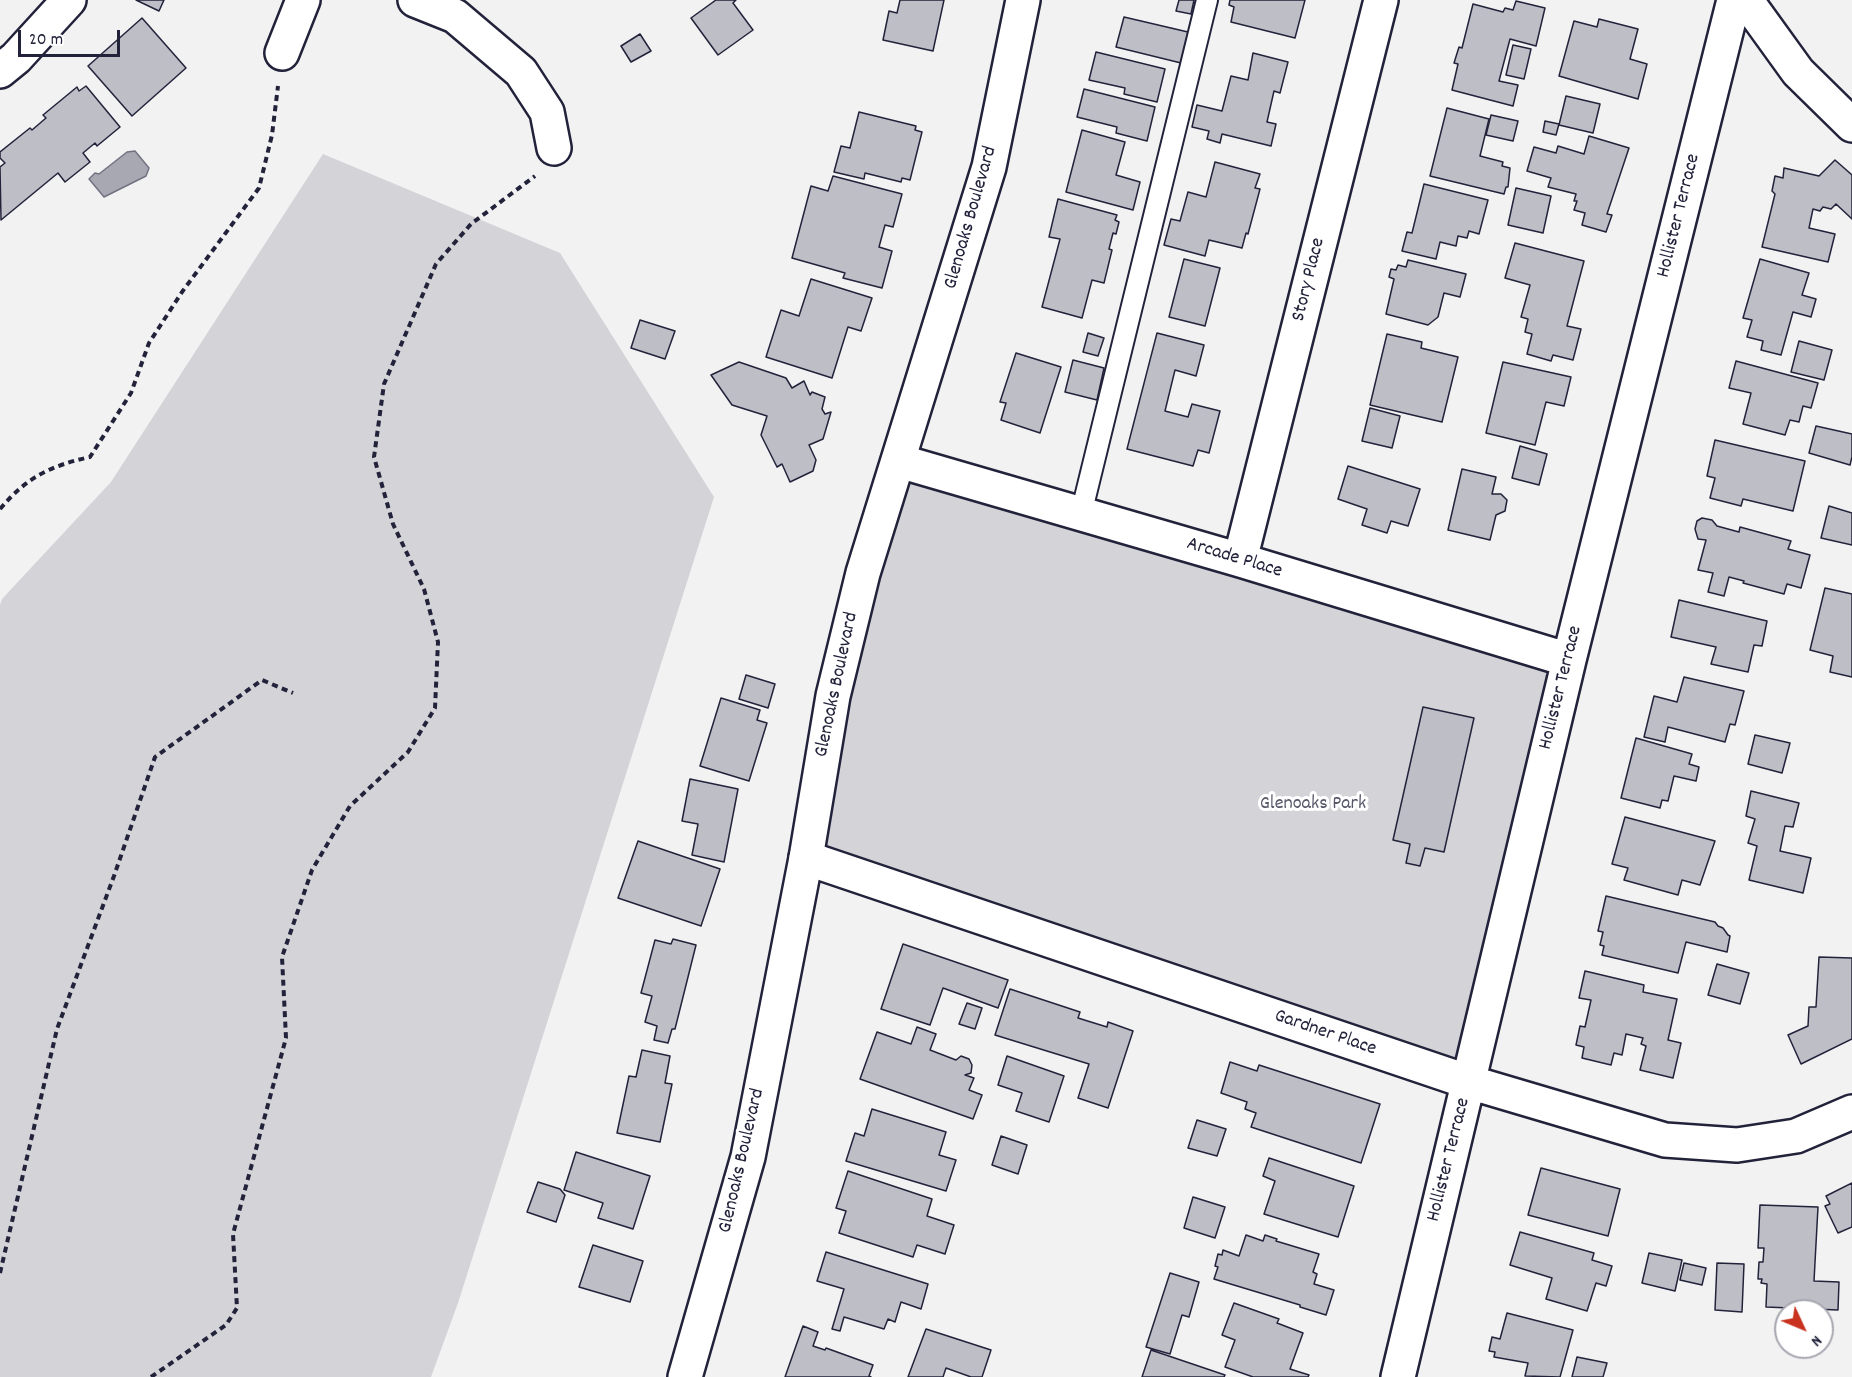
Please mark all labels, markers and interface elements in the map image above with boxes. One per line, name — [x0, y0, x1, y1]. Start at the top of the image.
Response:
scale bar — [21, 18, 123, 56]
text: 20 m — [29, 28, 63, 53]
street label: Glenoaks Boulevard — [940, 144, 1004, 292]
street label: Hollister Terrace — [1653, 152, 1707, 280]
street label: Story Place — [1288, 236, 1332, 324]
street label: Arcade Place — [1183, 533, 1285, 585]
street label: Glenoaks Boulevard — [811, 610, 865, 760]
street label: Hollister Terrace — [1535, 624, 1589, 752]
park label: Glenoaks Park — [1260, 793, 1366, 817]
street label: Gardner Place — [1271, 1005, 1379, 1063]
street label: Glenoaks Boulevard — [715, 1086, 771, 1236]
street label: Hollister Terrace — [1423, 1096, 1477, 1224]
north arrow — [1774, 1299, 1834, 1359]
text: N — [1805, 1330, 1827, 1351]

